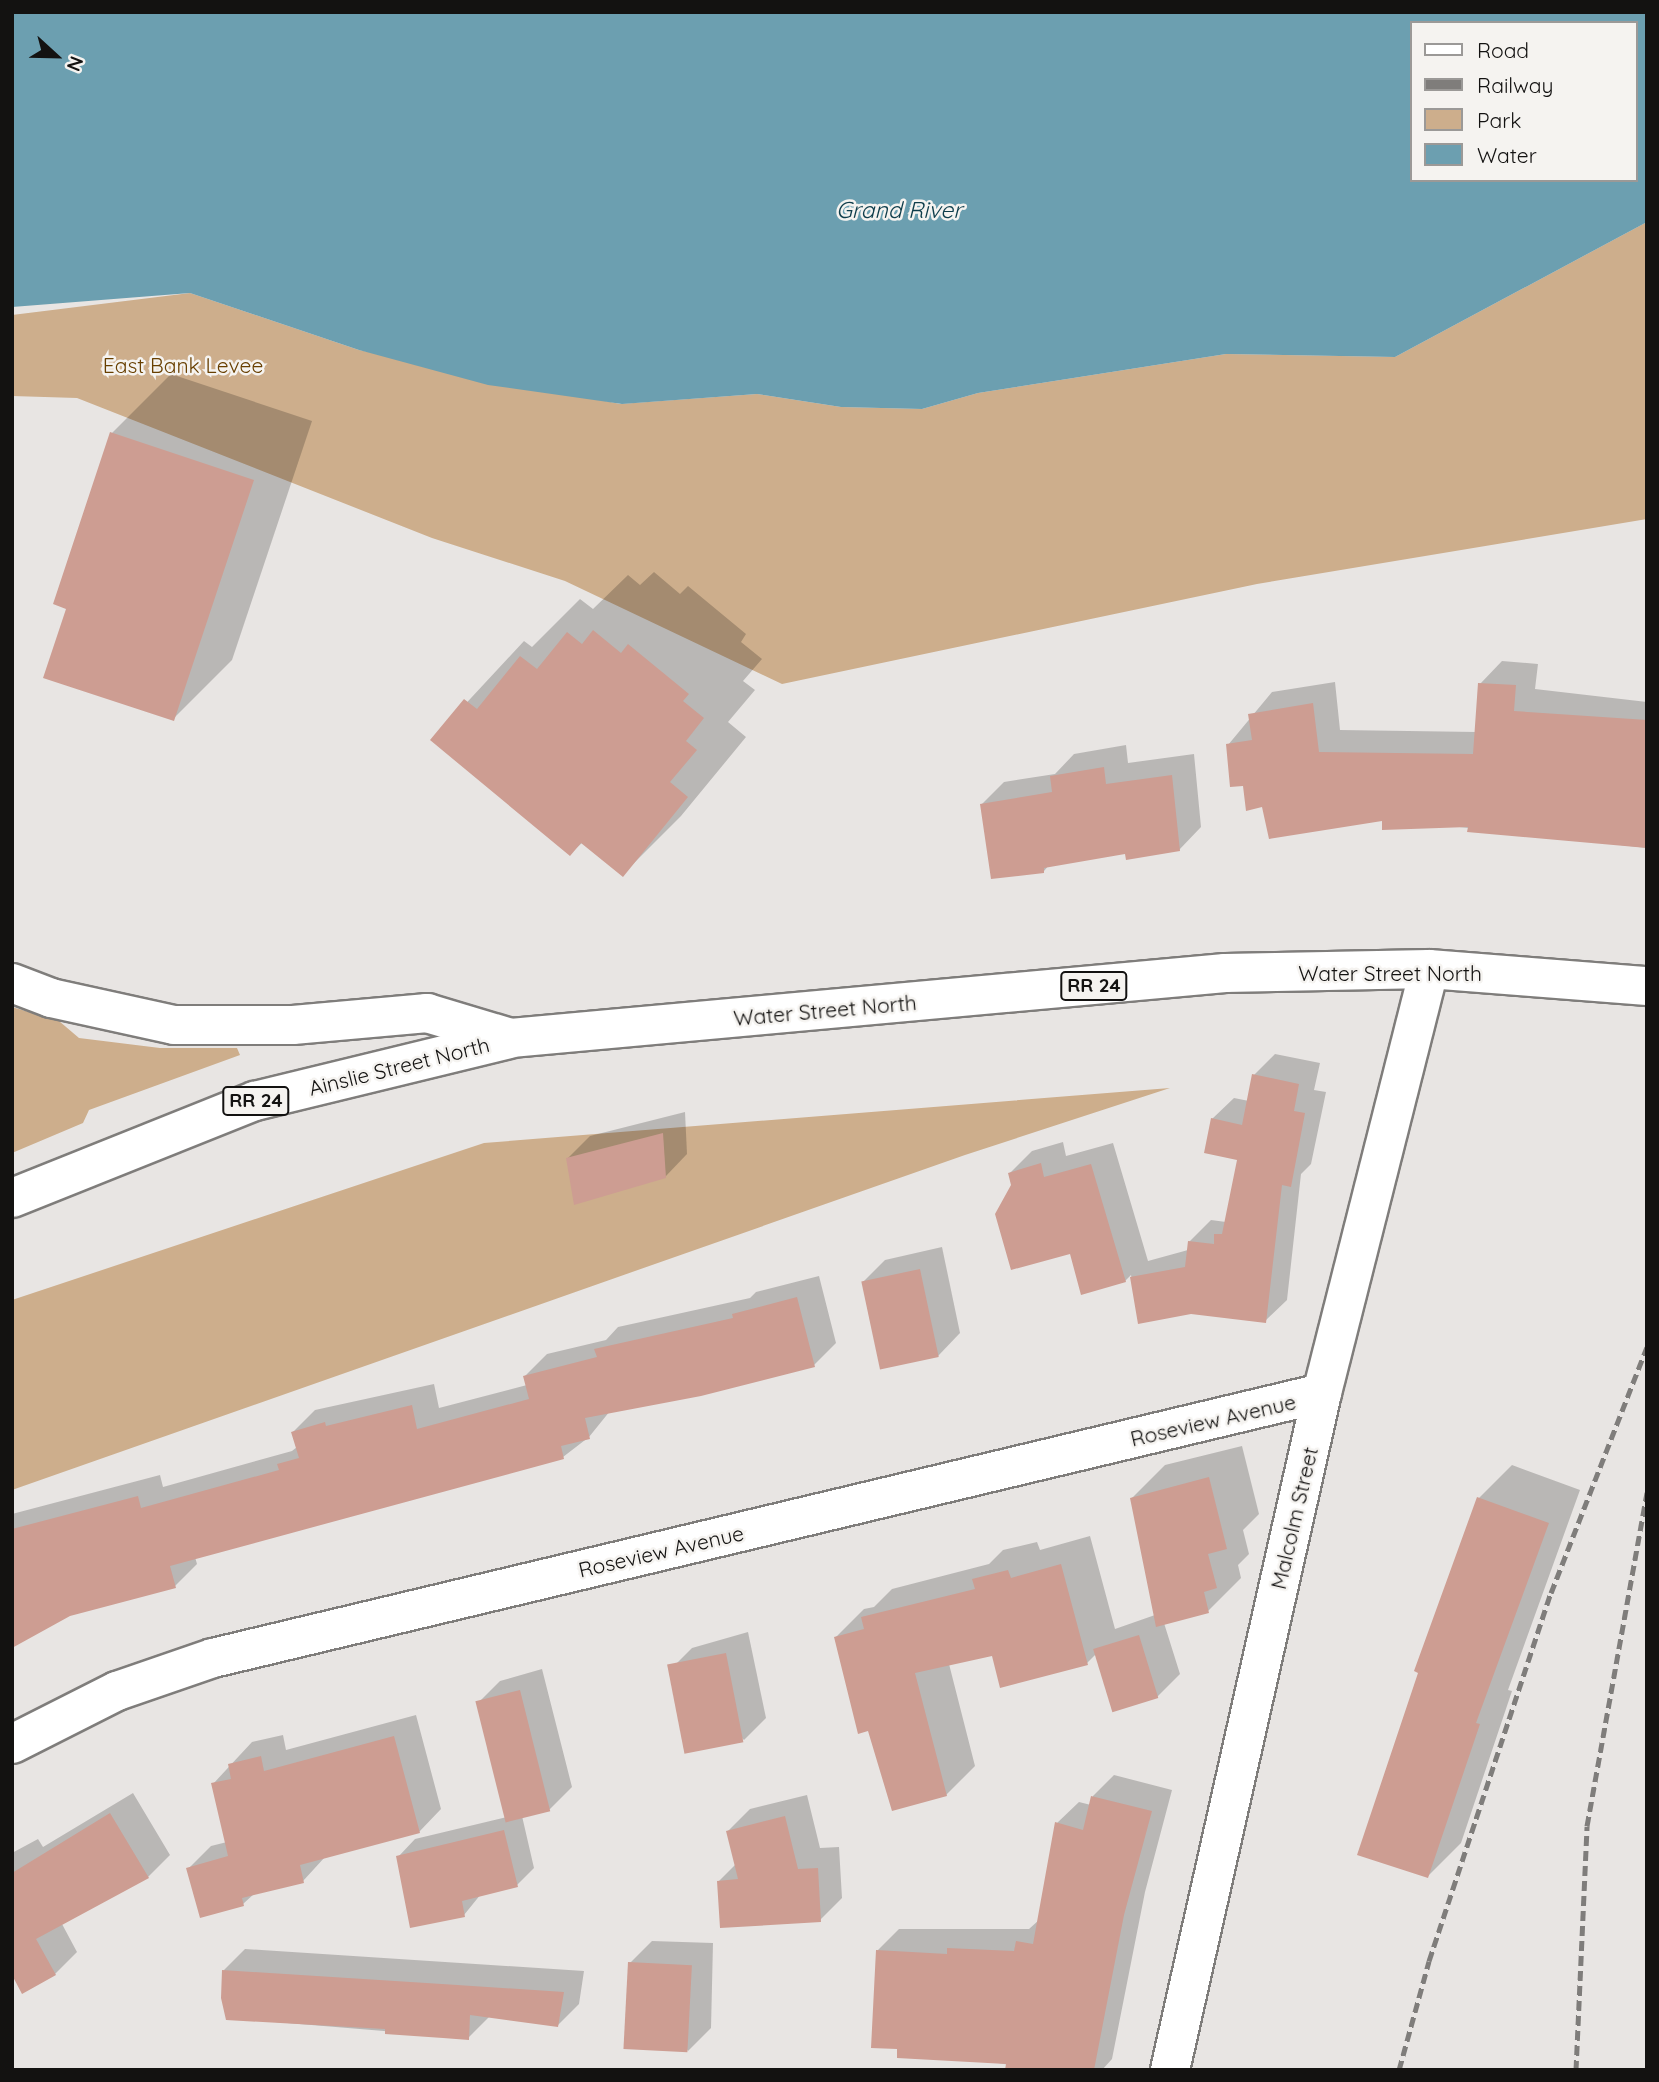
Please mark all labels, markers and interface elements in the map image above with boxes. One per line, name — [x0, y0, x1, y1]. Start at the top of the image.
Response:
north arrow — [21, 21, 91, 91]
legend — [1410, 21, 1638, 182]
text: Road — [1477, 37, 1529, 63]
text: N — [62, 53, 89, 75]
text: Railway — [1477, 72, 1553, 98]
text: Park — [1477, 107, 1521, 133]
text: Water — [1477, 142, 1537, 168]
water label: Grand River — [836, 196, 962, 224]
park label: East Bank Levee — [103, 352, 263, 378]
street label: Water Street North — [1298, 960, 1482, 986]
road number: RR 24 — [1059, 970, 1129, 1002]
street label: Water Street North — [732, 989, 918, 1031]
street label: Ainslie Street North — [306, 1031, 492, 1101]
road number: RR 24 — [221, 1086, 291, 1116]
street label: Roseview Avenue — [1128, 1389, 1298, 1451]
street label: Malcolm Street — [1265, 1444, 1323, 1592]
street label: Roseview Avenue — [576, 1520, 746, 1582]

